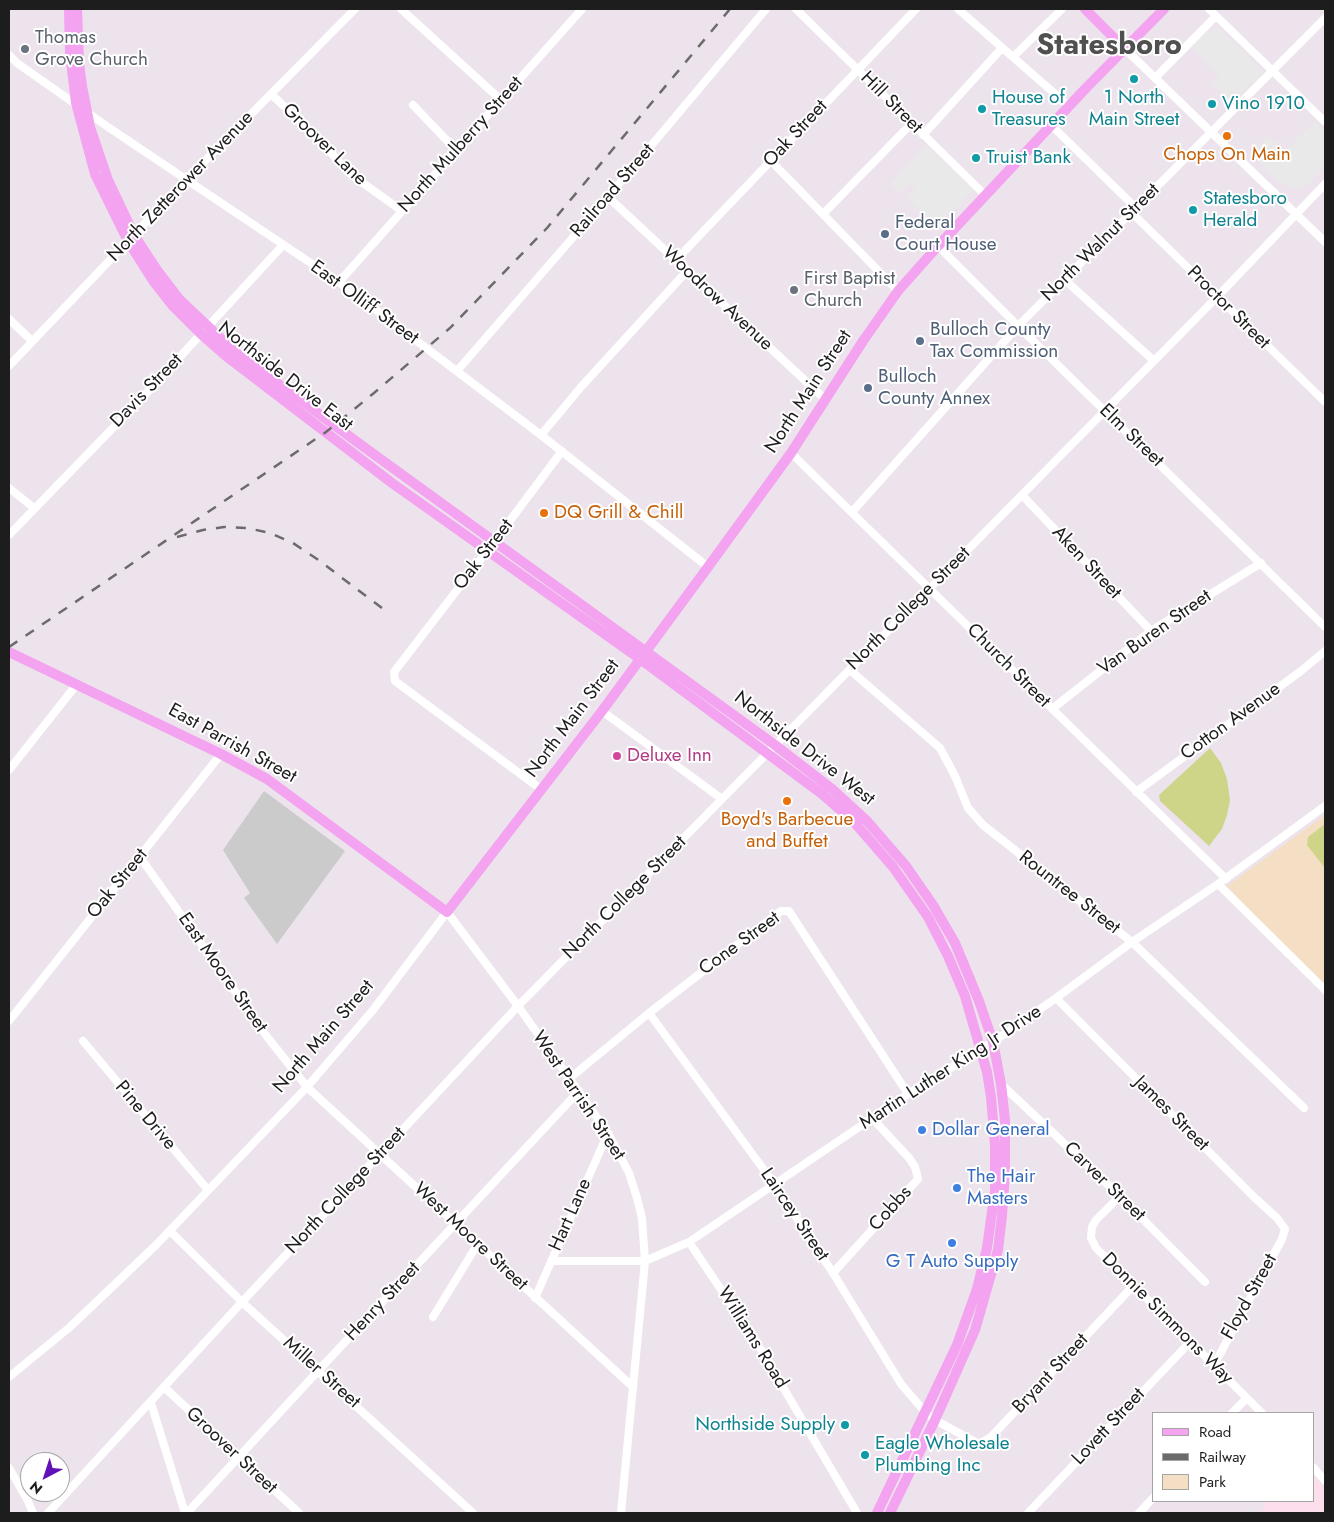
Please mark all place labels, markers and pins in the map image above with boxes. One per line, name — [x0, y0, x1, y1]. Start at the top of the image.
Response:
place label: Thomas Grove Church — [35, 27, 148, 71]
marker: Thomas Grove Church — [19, 43, 31, 55]
marker: 1 North Main Street — [1128, 73, 1140, 85]
place label: House of Treasures — [992, 87, 1066, 131]
place label: 1 North Main Street — [1089, 87, 1179, 131]
place label: Vino 1910 — [1222, 93, 1305, 115]
marker: Vino 1910 — [1206, 98, 1218, 110]
marker: House of Treasures — [976, 103, 988, 115]
marker: Chops On Main — [1221, 130, 1233, 142]
place label: Chops On Main — [1163, 144, 1291, 166]
place label: Truist Bank — [986, 147, 1071, 169]
marker: Truist Bank — [970, 152, 982, 164]
place label: Statesboro Herald — [1203, 188, 1287, 232]
marker: Statesboro Herald — [1187, 204, 1199, 216]
place label: Federal Court House — [895, 212, 997, 256]
marker: Federal Court House — [879, 228, 891, 240]
place label: First Baptist Church — [804, 268, 895, 312]
marker: First Baptist Church — [788, 284, 800, 296]
place label: Bulloch County Tax Commission — [930, 319, 1058, 363]
marker: Bulloch County Tax Commission — [914, 335, 926, 347]
place label: Bulloch County Annex — [878, 366, 990, 410]
marker: Bulloch County Annex — [862, 382, 874, 394]
place label: DQ Grill & Chill — [554, 502, 683, 524]
marker: DQ Grill & Chill — [538, 507, 550, 519]
place label: Deluxe Inn — [627, 745, 712, 767]
marker: Deluxe Inn — [611, 750, 623, 762]
marker: Boyd's Barbecue and Buffet — [781, 795, 793, 807]
place label: Boyd's Barbecue and Buffet — [721, 809, 853, 853]
place label: Dollar General — [932, 1119, 1050, 1141]
marker: Dollar General — [916, 1124, 928, 1136]
place label: The Hair Masters — [967, 1166, 1035, 1210]
marker: The Hair Masters — [951, 1182, 963, 1194]
marker: G T Auto Supply — [946, 1237, 958, 1249]
place label: G T Auto Supply — [886, 1251, 1018, 1273]
place label: Northside Supply — [695, 1414, 835, 1436]
marker: Northside Supply — [839, 1419, 851, 1431]
place label: Eagle Wholesale Plumbing Inc — [875, 1433, 1010, 1477]
marker: Eagle Wholesale Plumbing Inc — [859, 1449, 871, 1461]

